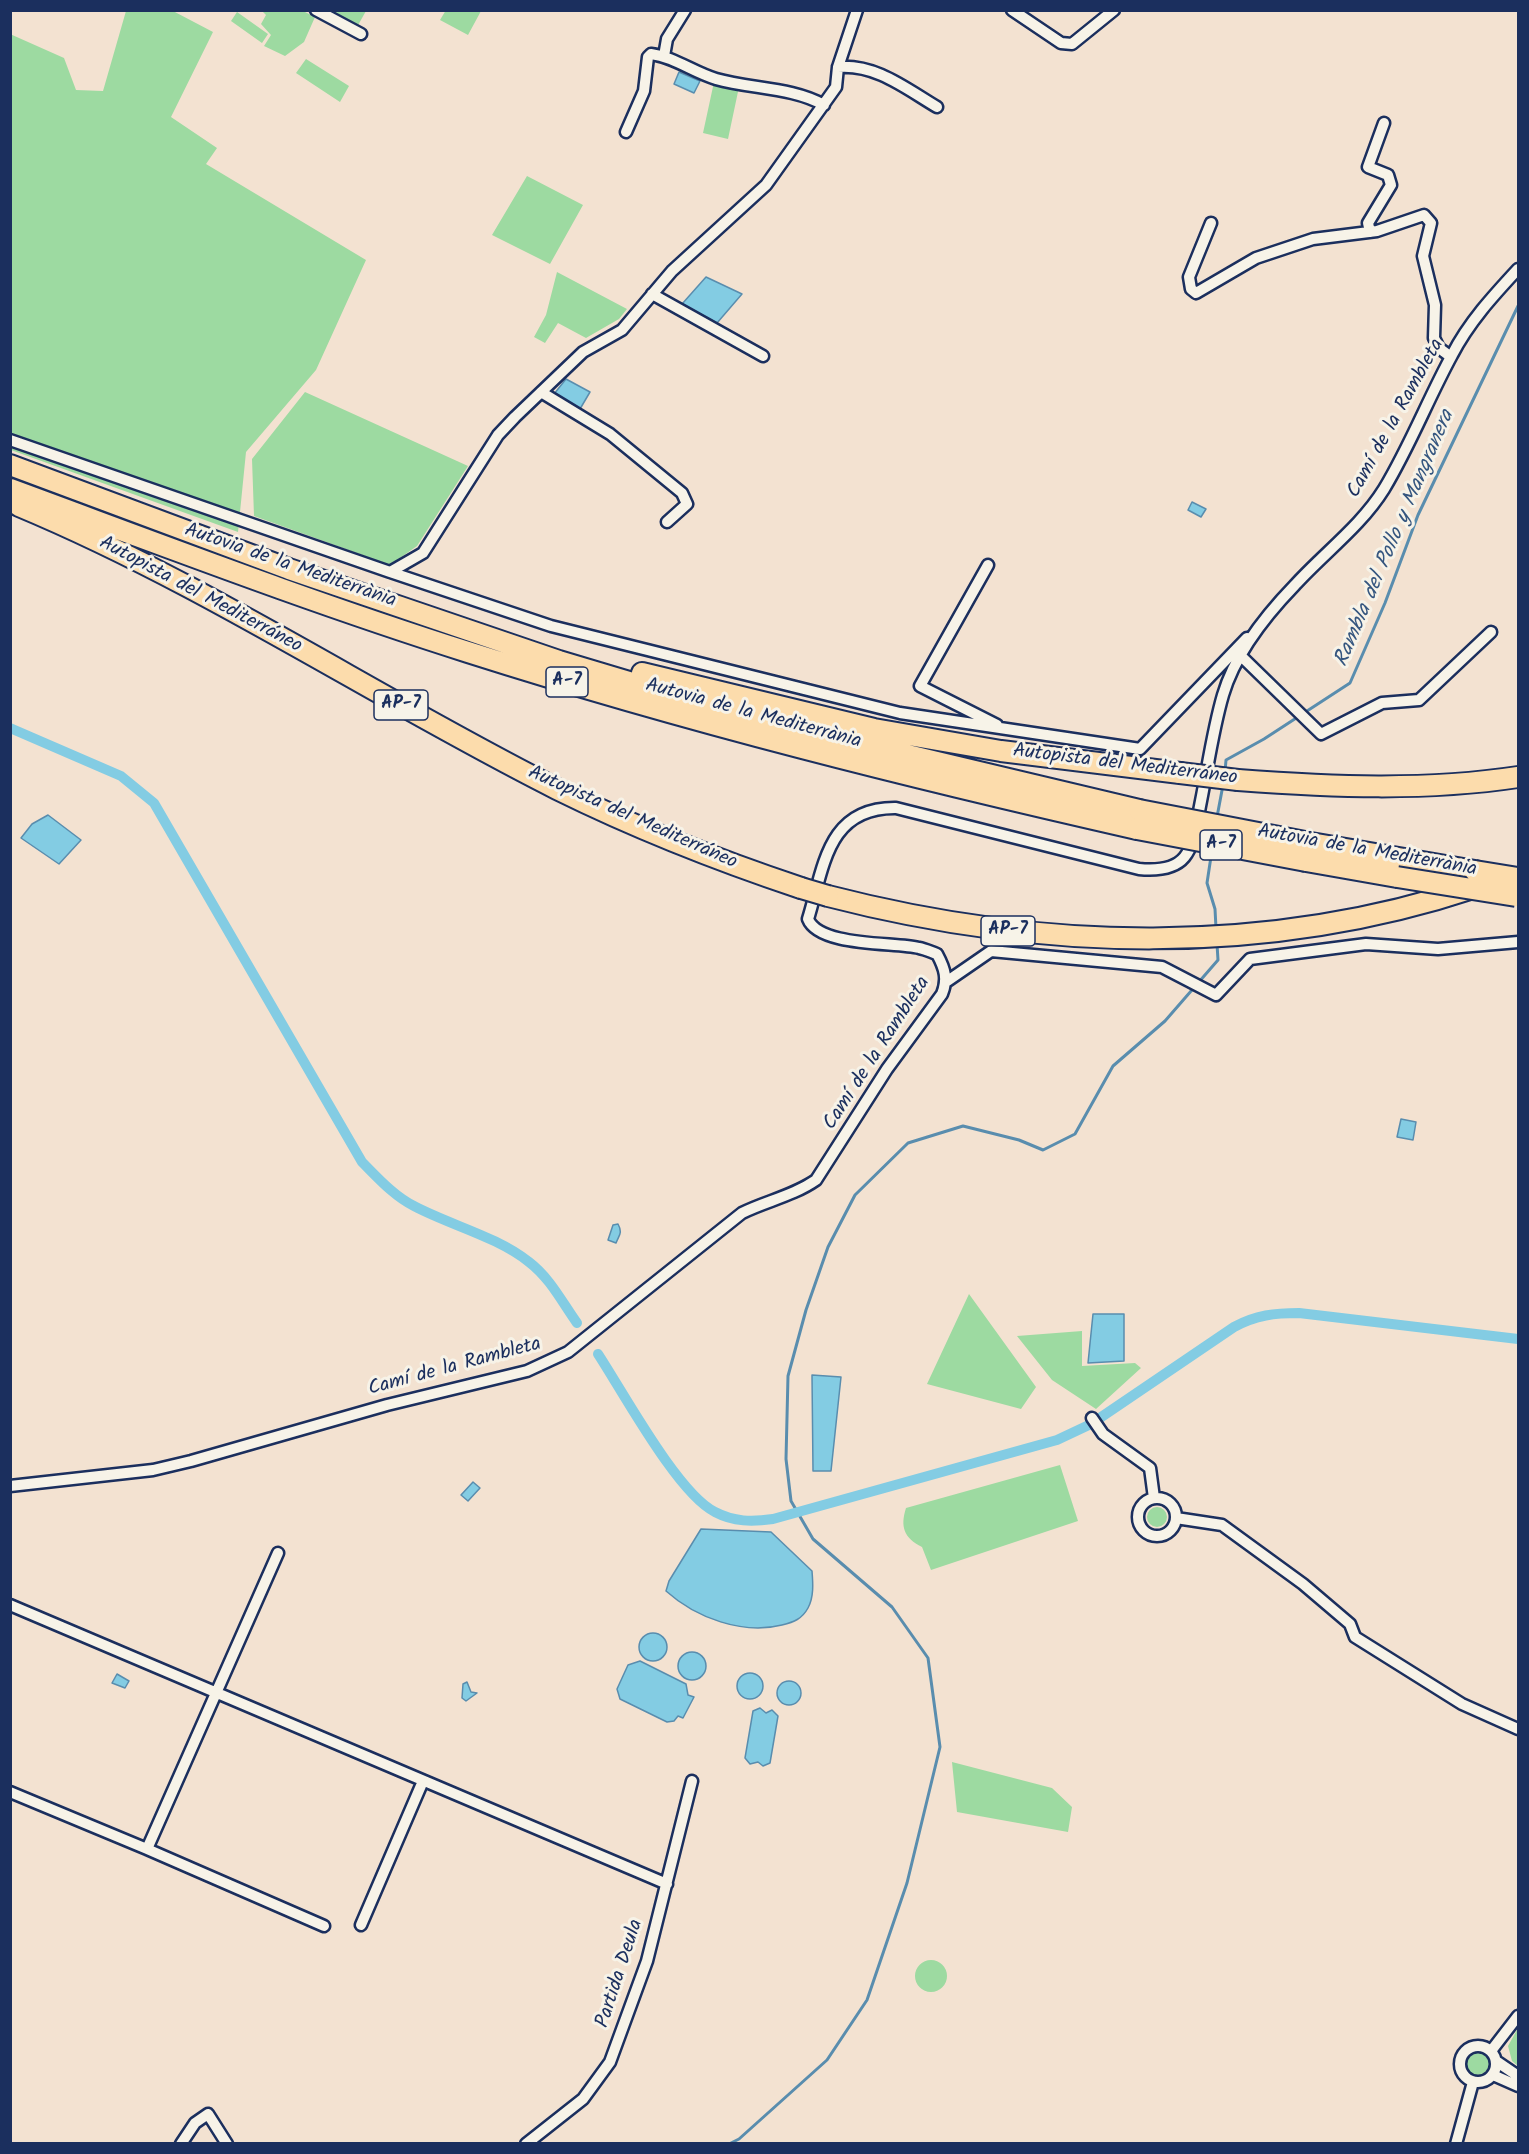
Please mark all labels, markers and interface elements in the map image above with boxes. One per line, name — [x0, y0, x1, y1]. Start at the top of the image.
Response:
street label: Camí de la Rambleta — [1343, 335, 1451, 503]
water label: Rambla del Pollo y Mangranera — [1330, 407, 1462, 671]
street label: Autovia de la Mediterrània — [181, 519, 399, 615]
street label: Autopista del Mediterráneo — [95, 532, 305, 660]
road number: A-7 — [546, 667, 588, 697]
street label: Autovia de la Mediterrània — [643, 675, 863, 755]
road number: AP-7 — [374, 690, 428, 720]
street label: Autopista del Mediterráneo — [1011, 740, 1239, 792]
street label: Autopista del Mediterráneo — [524, 762, 740, 876]
street label: Autovia de la Mediterrània — [1255, 821, 1479, 883]
road number: A-7 — [1200, 830, 1242, 860]
road number: AP-7 — [981, 916, 1035, 946]
street label: Camí de la Rambleta — [820, 973, 936, 1135]
street label: Camí de la Rambleta — [366, 1333, 544, 1403]
street label: Partida Deula — [592, 1917, 650, 2031]

